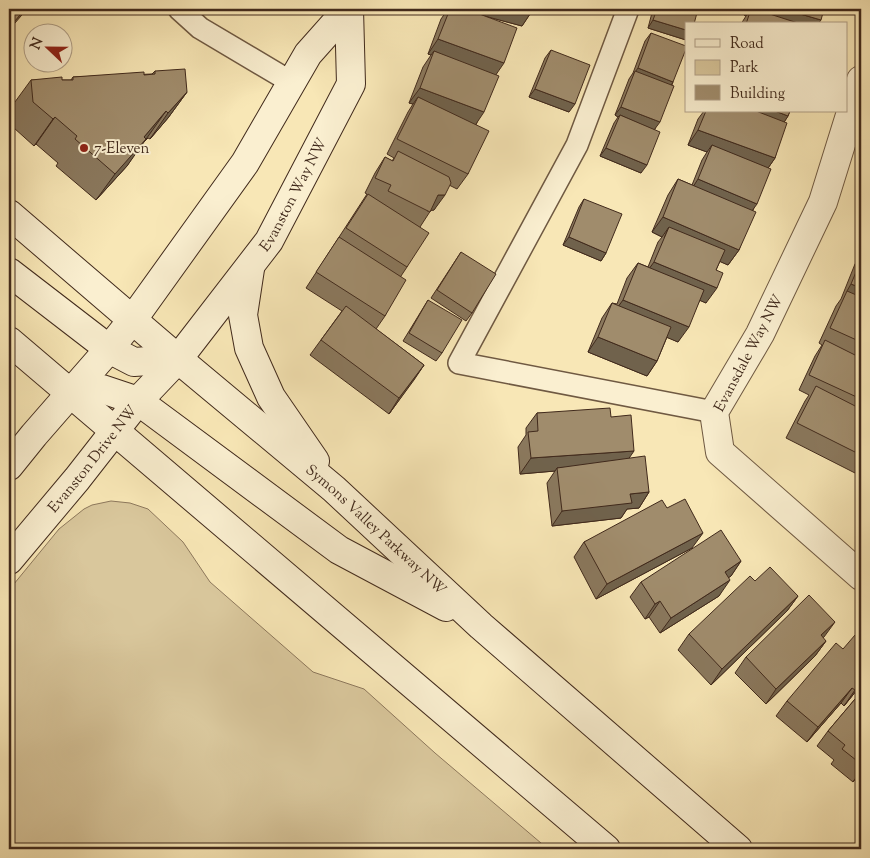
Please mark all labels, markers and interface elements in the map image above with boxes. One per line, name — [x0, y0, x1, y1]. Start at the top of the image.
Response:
north arrow — [22, 22, 72, 72]
legend — [685, 22, 848, 112]
text: Road — [730, 34, 764, 55]
text: N — [26, 35, 49, 53]
text: Park — [730, 58, 759, 79]
text: Building — [730, 84, 785, 105]
street label: Evanston Way NW — [255, 134, 333, 257]
place label: 7-Eleven — [94, 139, 150, 160]
marker: 7-Eleven — [78, 142, 90, 154]
street label: Evansdale Way NW — [710, 291, 789, 416]
street label: Evanston Drive NW — [44, 401, 143, 518]
street label: Symons Valley Parkway NW — [300, 460, 450, 601]

